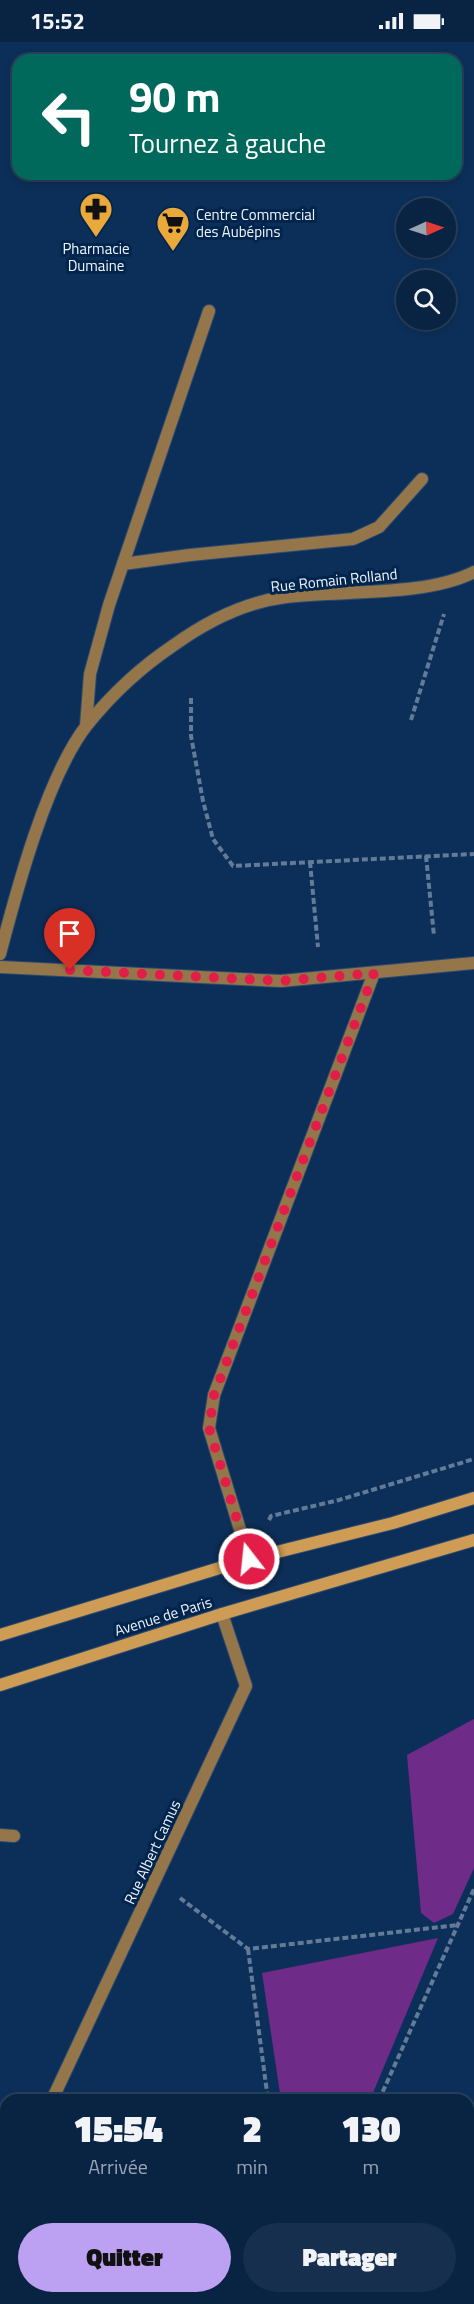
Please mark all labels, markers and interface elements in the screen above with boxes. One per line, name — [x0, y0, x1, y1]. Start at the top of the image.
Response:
text: 15:52 — [30, 4, 85, 38]
text: 90 m — [129, 64, 221, 128]
icon: left — [30, 78, 108, 156]
text: Tournez à gauche — [129, 122, 326, 163]
pharmacy icon: Pharmacie Dumaine — [78, 191, 114, 238]
north arrow — [396, 198, 456, 258]
map controls — [396, 198, 456, 330]
place label: Centre Commercial des Aubépins — [196, 203, 315, 243]
supermarket icon: Centre Commercial des Aubépins — [155, 205, 191, 252]
place label: Pharmacie Dumaine — [62, 237, 130, 277]
button: search — [396, 270, 456, 330]
street label: Rue Romain Rolland — [270, 562, 398, 598]
pin — [44, 908, 95, 970]
icon: arrive — [53, 917, 86, 950]
position arrow — [217, 1527, 281, 1591]
street label: Avenue de Paris — [111, 1590, 215, 1642]
street label: Rue Albert Camus — [118, 1796, 186, 1908]
text: 15:54 — [73, 2101, 163, 2156]
text: 2 — [242, 2101, 262, 2156]
text: 130 — [341, 2101, 401, 2156]
text: Arrivée — [88, 2151, 148, 2182]
text: min — [236, 2151, 268, 2182]
text: m — [363, 2151, 379, 2182]
button: Quitter — [18, 2223, 231, 2292]
button: Partager — [243, 2223, 456, 2292]

